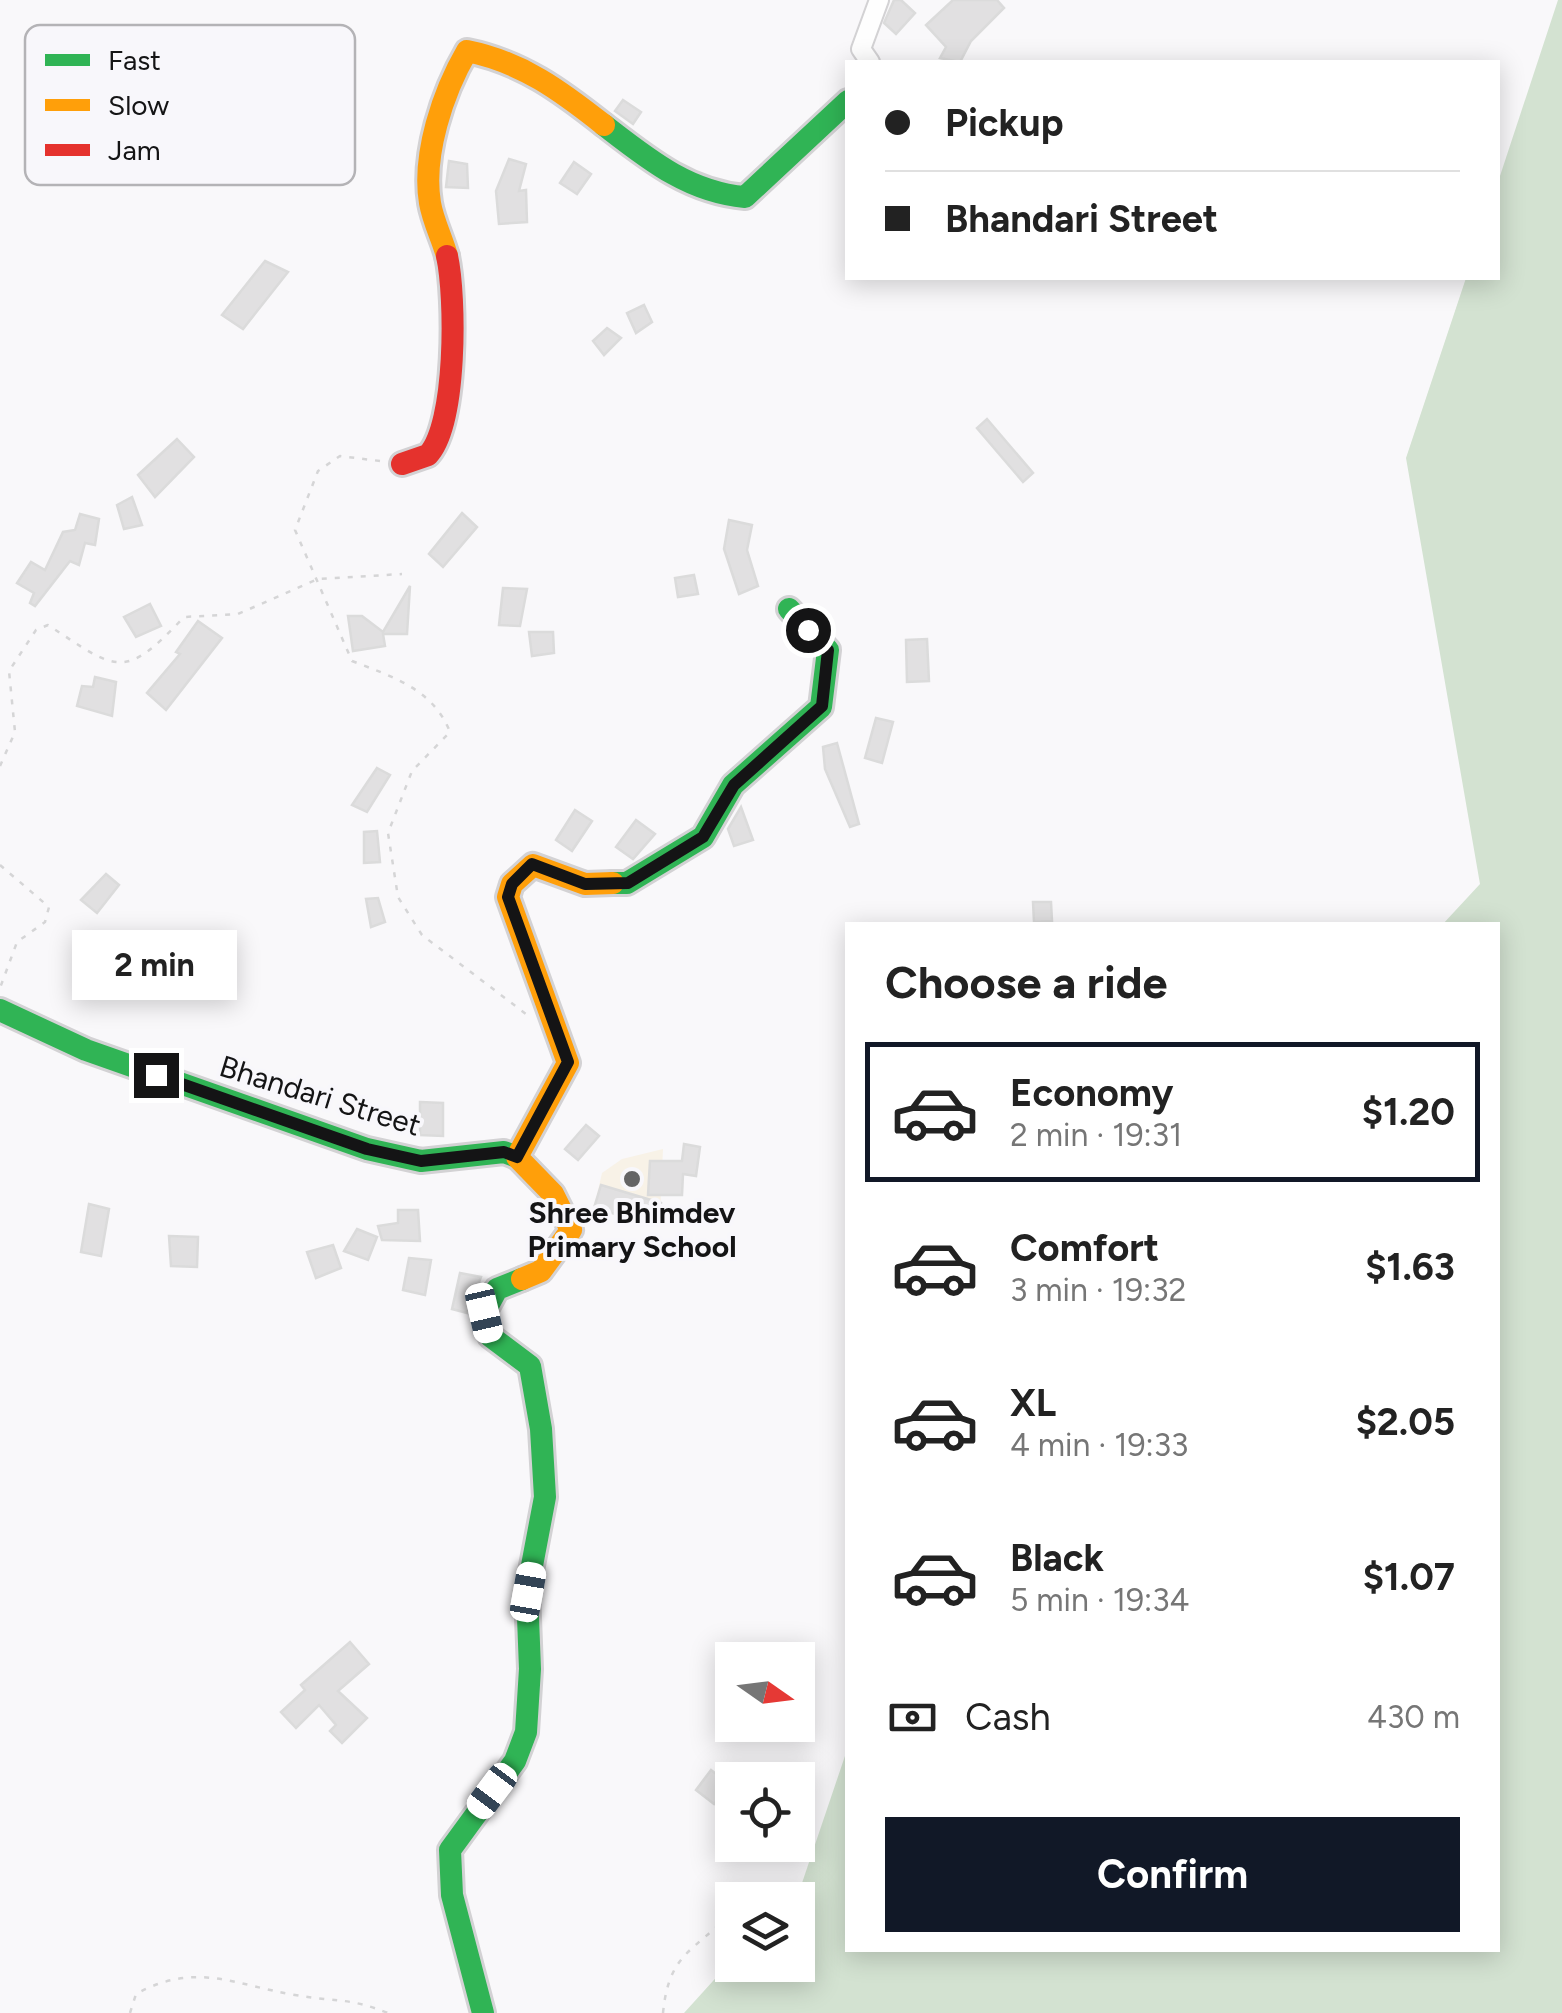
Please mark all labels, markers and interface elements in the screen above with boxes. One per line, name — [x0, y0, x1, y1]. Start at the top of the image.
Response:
legend — [25, 25, 355, 185]
text: Fast — [108, 43, 161, 77]
text: Slow — [108, 88, 169, 122]
text: Pickup — [945, 100, 1063, 146]
text: Jam — [108, 133, 161, 167]
text: Bhandari Street — [945, 196, 1218, 242]
route start — [786, 608, 831, 653]
callout: 2 min — [74, 930, 238, 1000]
text: 2 min — [114, 946, 195, 984]
text: Choose a ride — [885, 955, 1167, 1009]
street label: Bhandari Street — [215, 1047, 425, 1144]
route end — [134, 1053, 179, 1098]
icon: car — [890, 1067, 980, 1157]
text: Economy — [1010, 1070, 1173, 1116]
text: $1.20 — [1362, 1089, 1455, 1135]
text: 2 min · 19:31 — [1010, 1116, 1182, 1154]
marker: Shree Bhimdev Primary School — [621, 1168, 643, 1190]
place label: Shree Bhimdev Primary School — [527, 1194, 737, 1265]
icon: car — [890, 1222, 980, 1312]
text: Comfort — [1010, 1225, 1159, 1271]
text: $1.63 — [1365, 1244, 1455, 1290]
text: 3 min · 19:32 — [1010, 1271, 1186, 1309]
car — [463, 1280, 505, 1346]
icon: car — [890, 1377, 980, 1467]
text: XL — [1010, 1380, 1056, 1426]
text: $2.05 — [1356, 1399, 1455, 1445]
text: 4 min · 19:33 — [1010, 1426, 1188, 1464]
icon: car — [890, 1532, 980, 1622]
text: Black — [1010, 1535, 1104, 1581]
text: $1.07 — [1363, 1554, 1455, 1600]
car — [508, 1560, 548, 1624]
text: 5 min · 19:34 — [1010, 1581, 1189, 1619]
north arrow — [715, 1642, 815, 1742]
map controls — [715, 1642, 815, 1982]
icon: cash — [885, 1690, 940, 1745]
text: Cash — [965, 1694, 1051, 1740]
text: 430 m — [1367, 1698, 1460, 1736]
car — [462, 1758, 522, 1824]
button: locate — [715, 1762, 815, 1862]
button: Confirm — [885, 1817, 1460, 1932]
button: layers — [715, 1882, 815, 1982]

